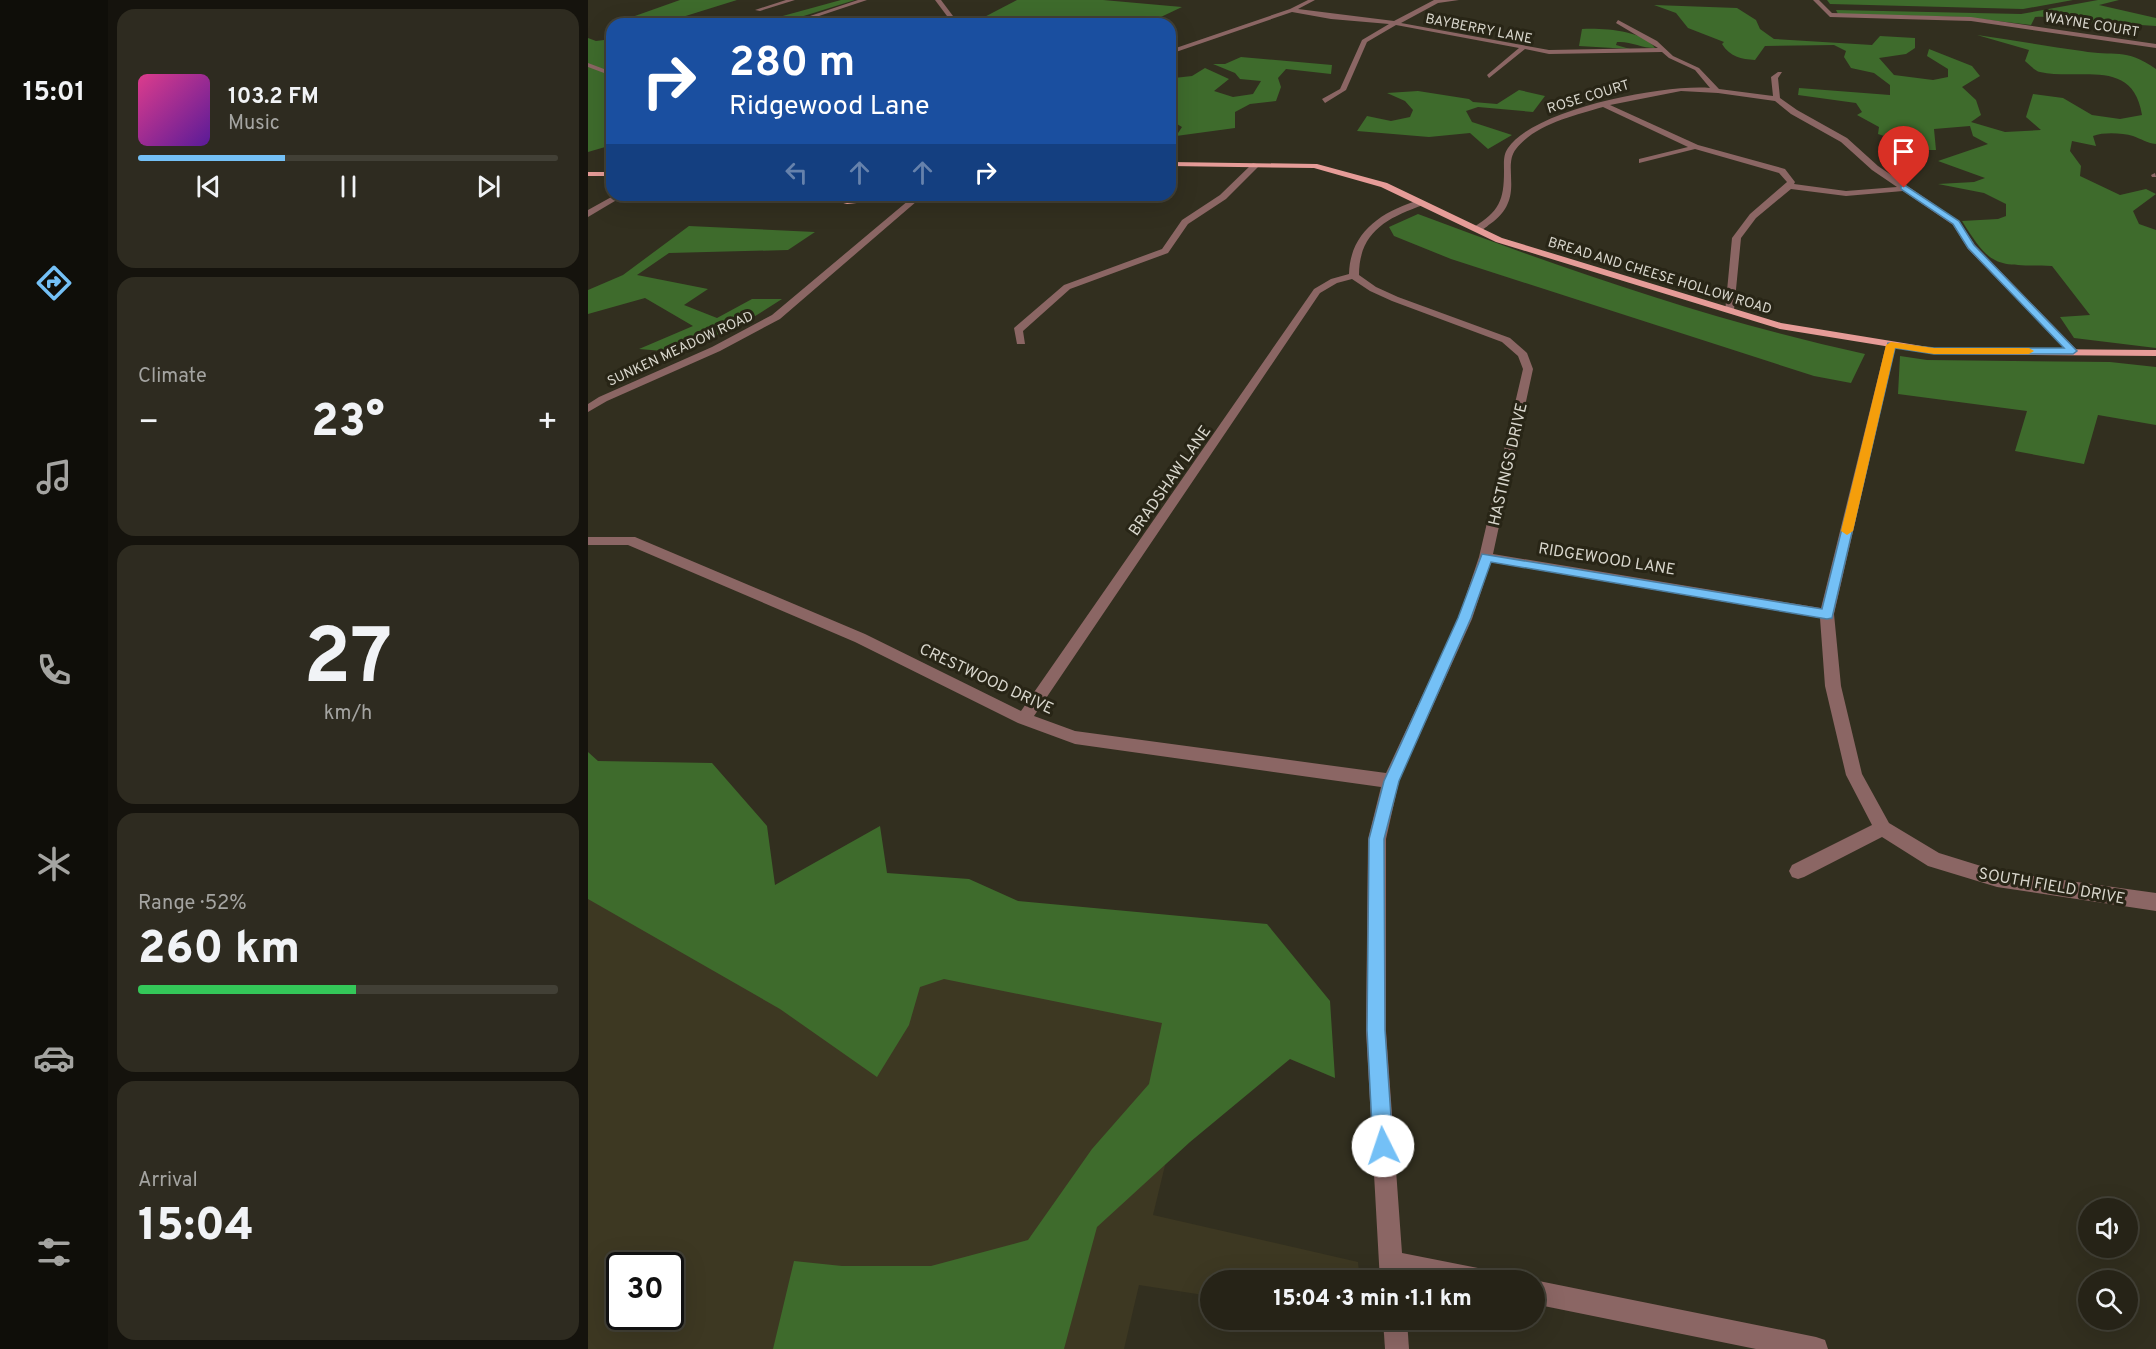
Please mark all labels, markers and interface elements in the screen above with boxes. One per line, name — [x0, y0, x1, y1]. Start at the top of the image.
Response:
street label: WAYNE COURT — [2043, 10, 2140, 41]
street label: BAYBERRY LANE — [1424, 11, 1534, 48]
text: 280 m — [729, 38, 855, 91]
icon: right — [630, 42, 708, 120]
text: 15:01 — [23, 76, 85, 110]
street label: ROSE COURT — [1545, 77, 1632, 118]
text: 103.2 FM — [228, 84, 319, 111]
text: Ridgewood Lane — [729, 90, 930, 124]
text: Music — [228, 111, 280, 137]
pin — [1878, 126, 1929, 188]
icon: arrive — [1887, 135, 1920, 168]
icon: left — [780, 156, 813, 189]
icon: ahead — [843, 156, 876, 189]
icon: ahead — [906, 156, 939, 189]
icon: right — [969, 156, 1002, 189]
icon: previous — [192, 170, 225, 203]
icon: pause — [332, 170, 365, 203]
icon: next — [472, 170, 505, 203]
street label: BREAD AND CHEESE HOLLOW ROAD — [1545, 234, 1774, 319]
icon: directions — [33, 262, 75, 304]
street label: SUNKEN MEADOW ROAD — [605, 308, 756, 391]
text: Climate — [138, 364, 207, 390]
text: 23° — [311, 395, 385, 452]
street label: HASTINGS DRIVE — [1485, 401, 1533, 528]
text: − — [138, 403, 159, 445]
text: + — [537, 403, 558, 445]
street label: BRADSHAW LANE — [1125, 422, 1216, 540]
icon: music — [33, 456, 75, 498]
street label: RIDGEWOOD LANE — [1537, 539, 1677, 581]
text: 27 — [304, 612, 392, 711]
street label: CRESTWOOD DRIVE — [916, 640, 1056, 720]
icon: phone — [33, 649, 75, 691]
text: km/h — [324, 701, 372, 727]
icon: climate — [33, 843, 75, 885]
street label: SOUTH FIELD DRIVE — [1977, 864, 2127, 910]
text: Range · 52% — [138, 891, 247, 917]
text: 260 km — [138, 922, 300, 979]
icon: car — [33, 1037, 75, 1079]
position arrow — [1351, 1114, 1415, 1178]
text: Arrival — [138, 1168, 198, 1194]
map controls — [2078, 1198, 2138, 1330]
button: sound — [2078, 1198, 2138, 1258]
text: 15:04 — [138, 1199, 254, 1256]
icon: filters — [33, 1231, 75, 1273]
speed limit sign: 30 — [606, 1252, 684, 1330]
button: search — [2078, 1270, 2138, 1330]
text: 15:04 · 3 min · 1.1 km — [1273, 1286, 1472, 1313]

